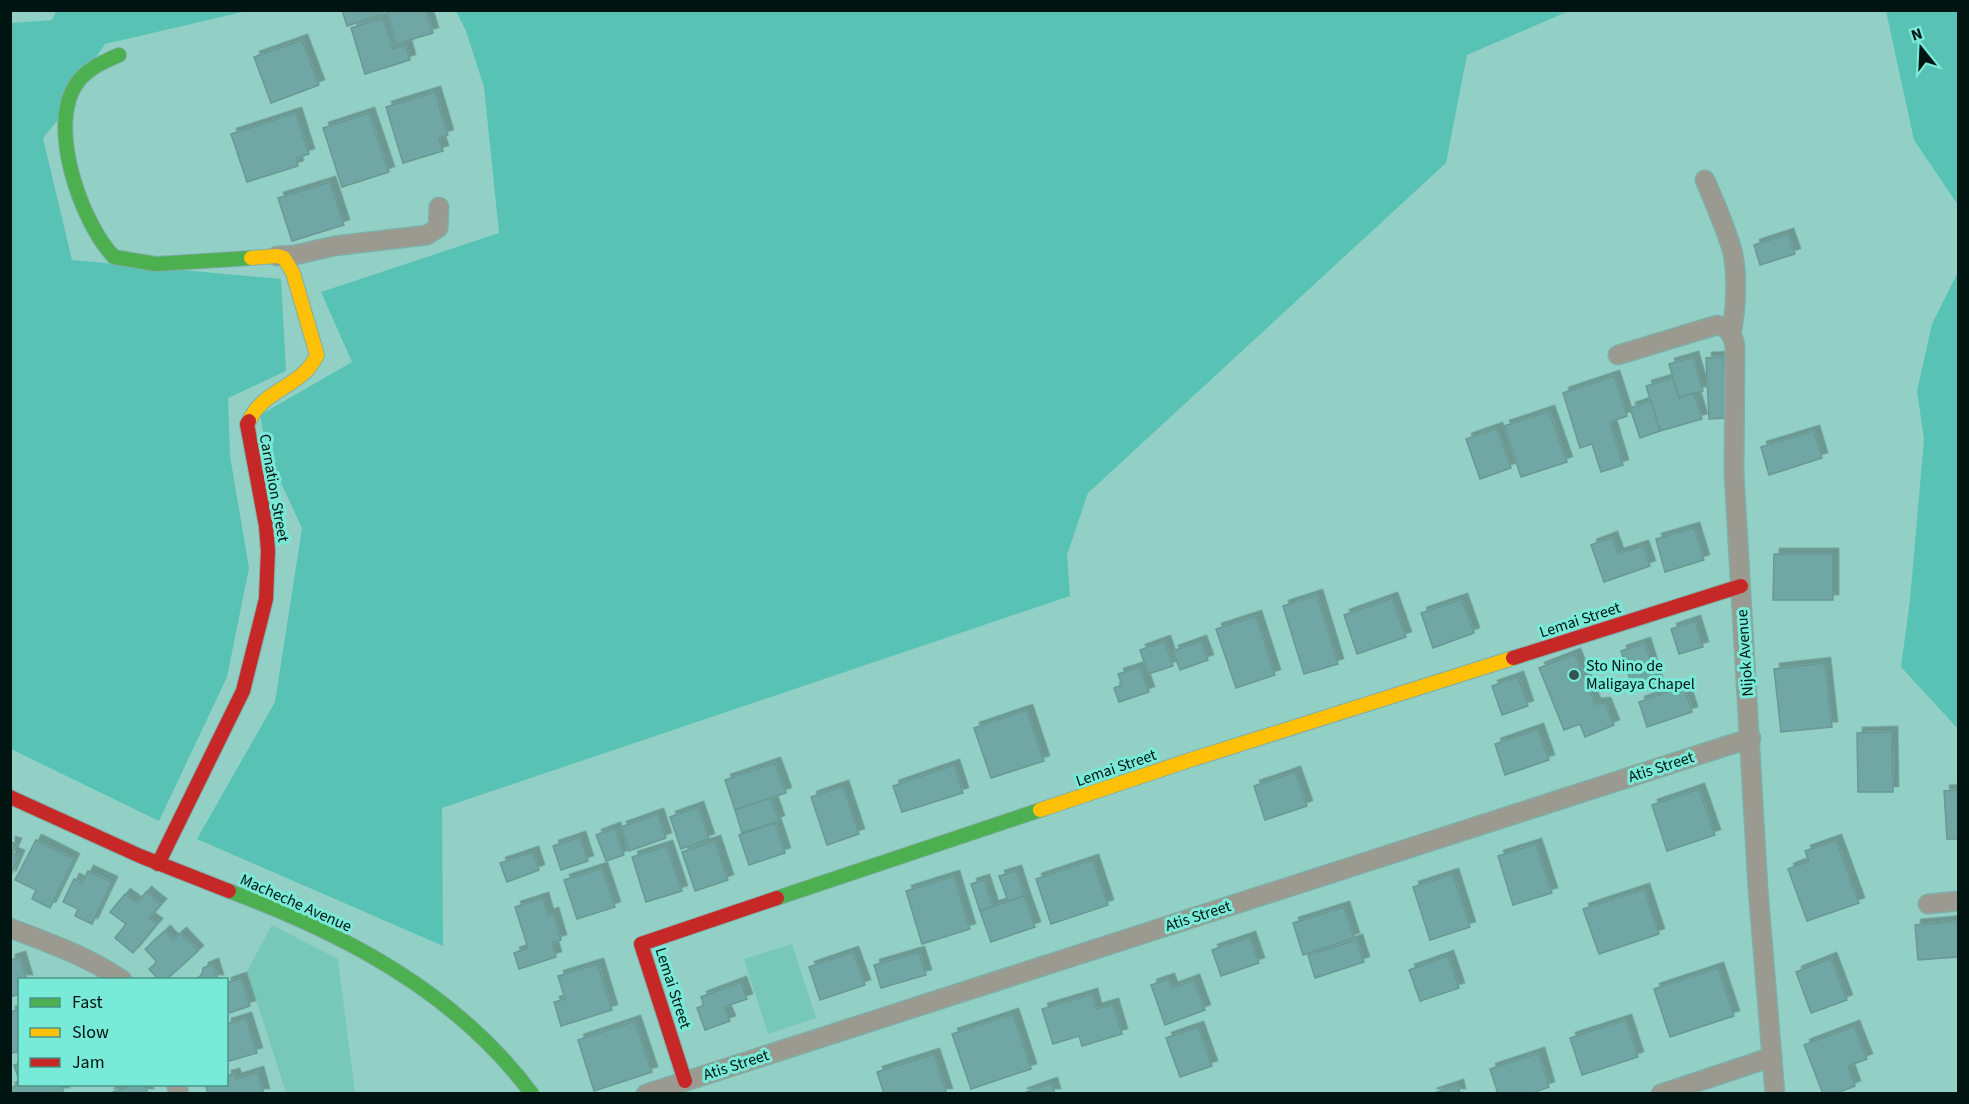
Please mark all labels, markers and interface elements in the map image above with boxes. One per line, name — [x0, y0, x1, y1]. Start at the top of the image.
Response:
north arrow — [1891, 18, 1951, 78]
text: N — [1908, 23, 1925, 47]
street label: Carnation Street — [254, 432, 294, 544]
street label: Lemai Street — [1537, 596, 1624, 643]
street label: Nijok Avenue — [1731, 609, 1759, 697]
place label: Sto Nino de Maligaya Chapel — [1586, 655, 1695, 695]
marker: Sto Nino de Maligaya Chapel — [1567, 668, 1581, 682]
street label: Lemai Street — [1073, 744, 1160, 792]
street label: Atis Street — [1625, 746, 1697, 788]
street label: Macheche Avenue — [237, 869, 355, 937]
street label: Atis Street — [1162, 895, 1234, 937]
street label: Lemai Street — [650, 945, 697, 1032]
legend — [18, 978, 228, 1086]
text: Fast — [72, 990, 103, 1015]
text: Slow — [72, 1020, 109, 1045]
street label: Atis Street — [700, 1044, 772, 1086]
text: Jam — [72, 1050, 105, 1075]

